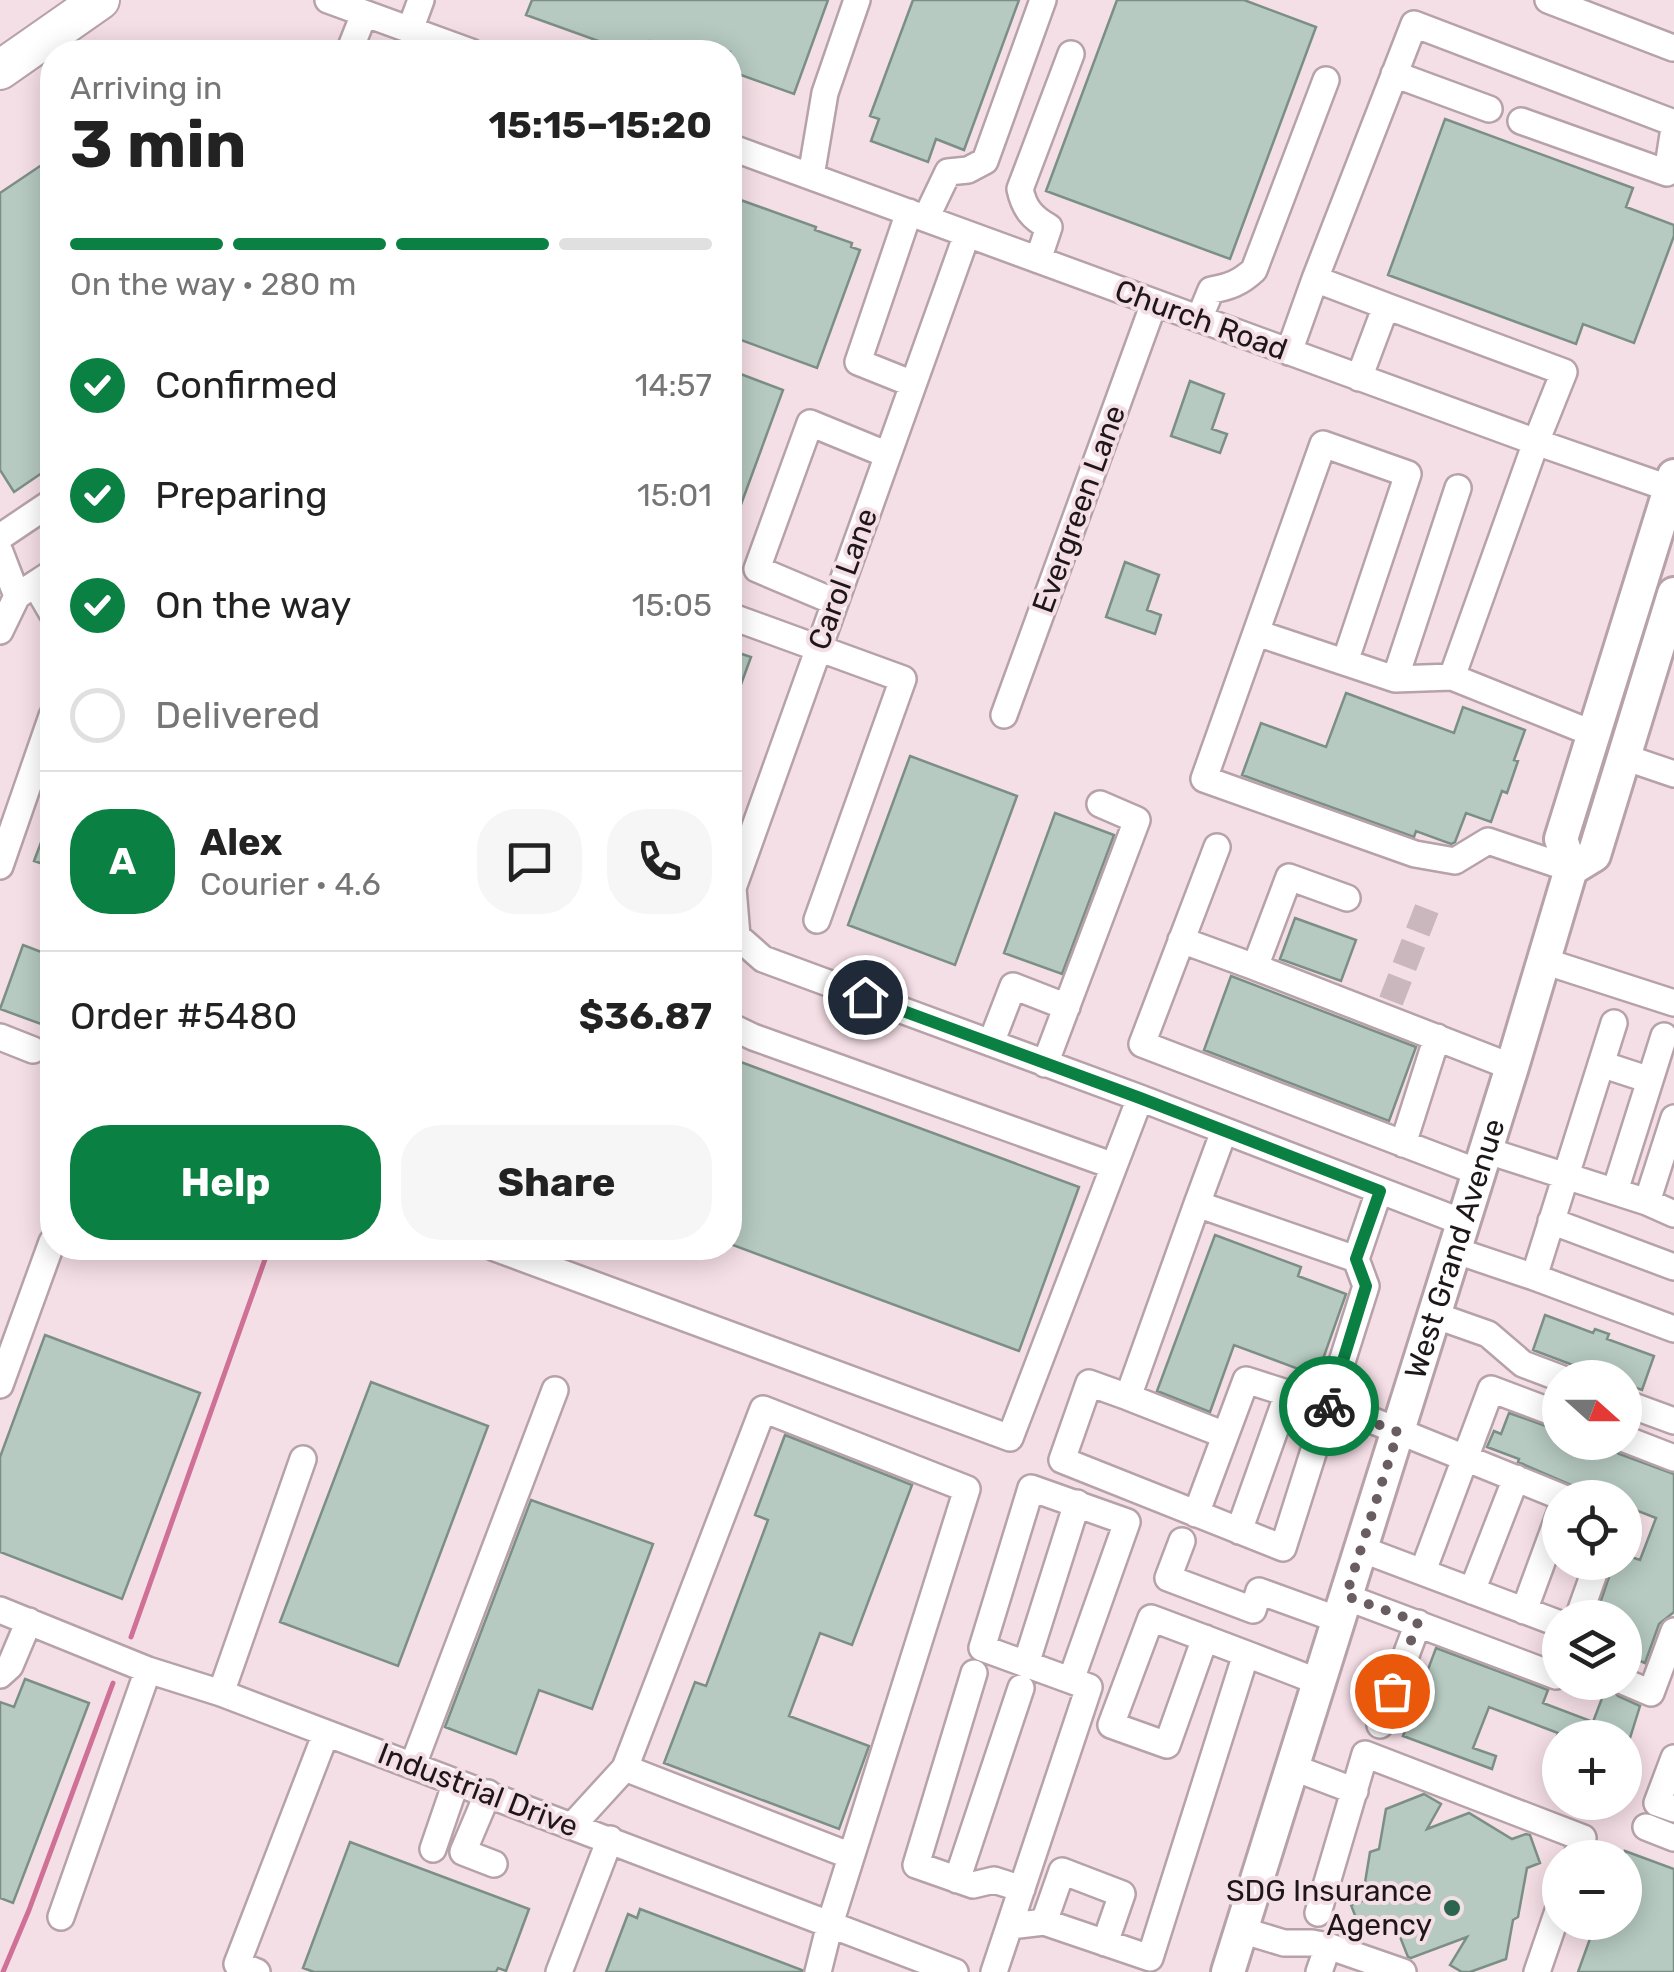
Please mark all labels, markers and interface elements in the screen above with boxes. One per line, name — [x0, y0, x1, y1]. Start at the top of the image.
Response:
text: Arriving in — [70, 69, 222, 107]
text: 15:15–15:20 — [488, 102, 712, 148]
text: 3 min — [70, 106, 247, 183]
text: On the way · 280 m — [70, 265, 357, 303]
street label: Church Road — [1110, 272, 1292, 368]
icon: check — [70, 358, 125, 413]
text: Confirmed — [155, 362, 338, 408]
text: 14:57 — [635, 366, 712, 404]
street label: Evergreen Lane — [1025, 400, 1133, 618]
icon: check — [70, 468, 125, 523]
text: Preparing — [155, 472, 328, 518]
text: 15:01 — [637, 476, 712, 514]
street label: Carol Lane — [801, 503, 885, 655]
icon: check — [70, 578, 125, 633]
text: On the way — [155, 582, 351, 628]
text: 15:05 — [632, 586, 712, 624]
text: Delivered — [155, 692, 320, 738]
button: chat — [477, 809, 582, 914]
button: phone — [607, 809, 712, 914]
text: Alex — [200, 819, 282, 865]
text: A — [109, 838, 136, 884]
text: Courier · 4.6 — [200, 865, 381, 903]
pin — [823, 955, 908, 1040]
icon: home — [838, 970, 893, 1025]
text: Order #5480 — [70, 993, 298, 1039]
text: $36.87 — [579, 993, 712, 1039]
street label: West Grand Avenue — [1397, 1114, 1513, 1383]
button: Help — [70, 1125, 381, 1240]
button: Share — [401, 1125, 712, 1240]
courier — [1279, 1356, 1379, 1456]
north arrow — [1542, 1360, 1642, 1460]
map controls — [1542, 1360, 1642, 1940]
icon: bike — [1302, 1379, 1357, 1434]
button: locate — [1542, 1480, 1642, 1580]
button: layers — [1542, 1600, 1642, 1700]
pin — [1350, 1649, 1435, 1734]
icon: bag — [1365, 1664, 1420, 1719]
button: + — [1542, 1720, 1642, 1820]
street label: Industrial Drive — [373, 1735, 583, 1845]
button: − — [1542, 1840, 1642, 1940]
place label: SDG Insurance Agency — [1226, 1873, 1432, 1943]
marker: SDG Insurance Agency — [1441, 1897, 1463, 1919]

